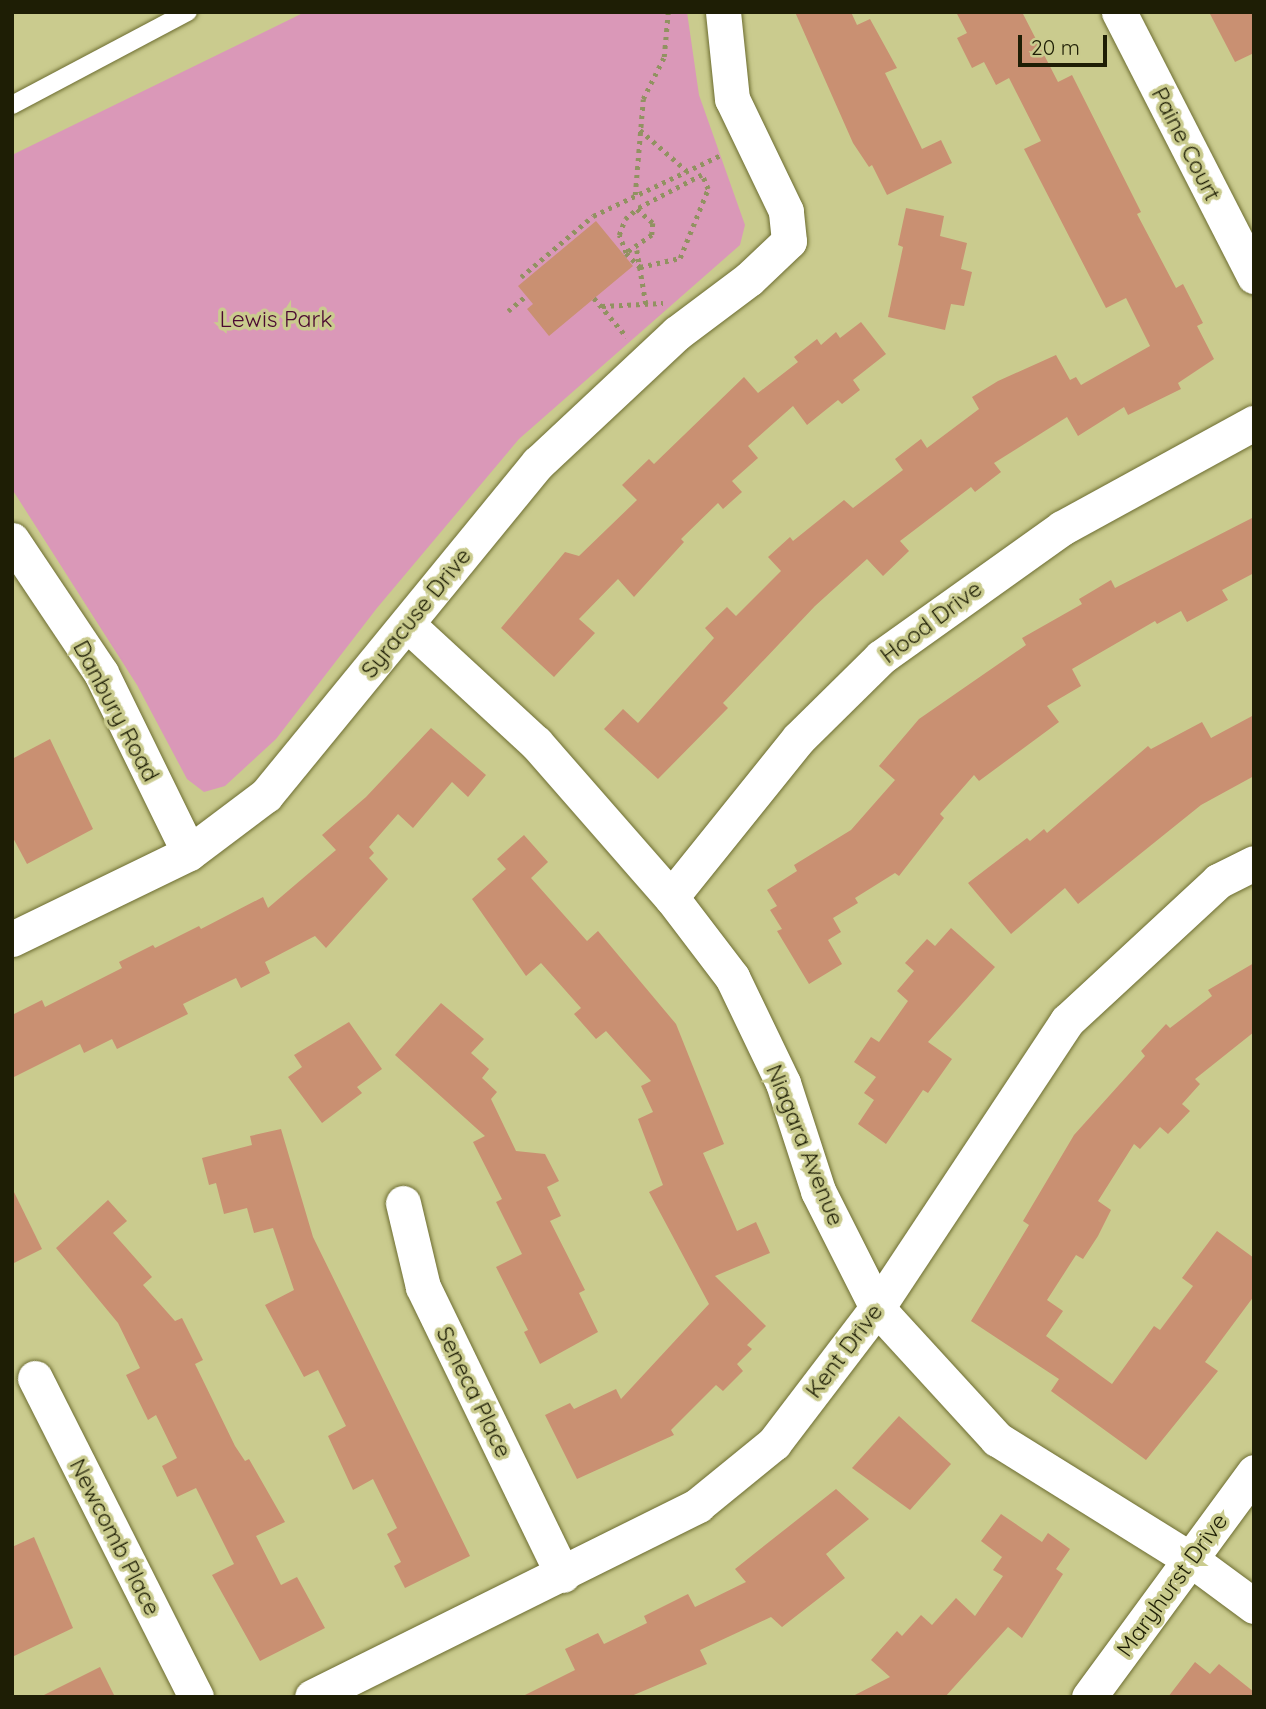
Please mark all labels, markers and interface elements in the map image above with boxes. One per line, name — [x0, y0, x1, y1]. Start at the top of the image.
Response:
scale bar — [1021, 21, 1110, 65]
text: 20 m — [1031, 34, 1080, 60]
street label: Paine Court — [1146, 83, 1226, 205]
park label: Lewis Park — [219, 305, 333, 333]
street label: Syracuse Drive — [355, 543, 477, 683]
street label: Hood Drive — [875, 575, 987, 669]
street label: Danbury Road — [67, 636, 165, 786]
street label: Niagara Avenue — [760, 1060, 850, 1230]
street label: Kent Drive — [800, 1298, 888, 1404]
street label: Seneca Place — [430, 1322, 518, 1462]
street label: Newcomb Place — [64, 1454, 166, 1620]
street label: Maryhurst Drive — [1111, 1508, 1233, 1662]

